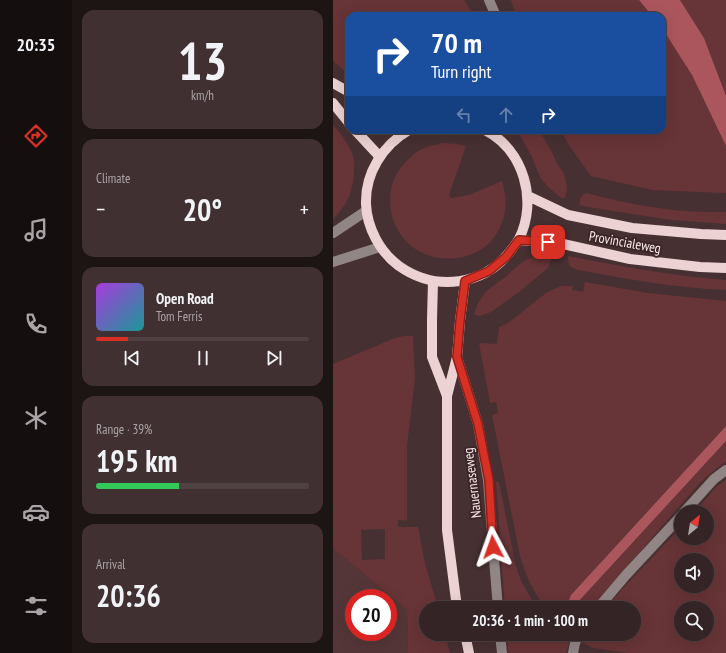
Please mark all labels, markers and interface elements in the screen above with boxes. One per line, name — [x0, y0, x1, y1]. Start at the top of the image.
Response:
text: 70 m — [431, 24, 482, 61]
text: 13 — [178, 27, 227, 94]
icon: right — [365, 28, 417, 80]
text: 20:35 — [17, 33, 55, 56]
text: Turn right — [431, 60, 491, 83]
text: km/h — [191, 87, 214, 104]
icon: left — [453, 104, 475, 126]
icon: ahead — [495, 104, 517, 126]
icon: right — [537, 104, 559, 126]
icon: directions — [22, 122, 50, 150]
text: Climate — [96, 170, 130, 187]
text: 20° — [183, 190, 222, 229]
text: − — [96, 195, 105, 223]
text: + — [300, 195, 309, 223]
icon: music — [22, 216, 50, 244]
pin — [531, 225, 565, 259]
street label: Provincialeweg — [588, 227, 662, 257]
icon: arrive — [537, 231, 559, 253]
text: Open Road — [156, 289, 214, 308]
text: Tom Ferris — [156, 308, 202, 325]
icon: phone — [22, 310, 50, 338]
icon: previous — [121, 347, 143, 369]
icon: pause — [192, 347, 214, 369]
icon: next — [263, 347, 285, 369]
icon: climate — [22, 404, 50, 432]
text: Range · 39% — [96, 421, 152, 438]
text: 195 km — [96, 441, 177, 480]
street label: Nauernaseweg — [459, 447, 485, 519]
icon: car — [22, 498, 50, 526]
north arrow — [674, 505, 714, 545]
map controls — [674, 505, 714, 641]
position arrow — [472, 526, 514, 568]
button: sound — [674, 553, 714, 593]
text: Arrival — [96, 556, 125, 573]
text: 20:36 — [96, 576, 161, 615]
speed limit sign: 20 — [345, 589, 397, 641]
icon: filters — [22, 592, 50, 620]
button: search — [674, 601, 714, 641]
text: 20:36 · 1 min · 100 m — [472, 611, 588, 630]

